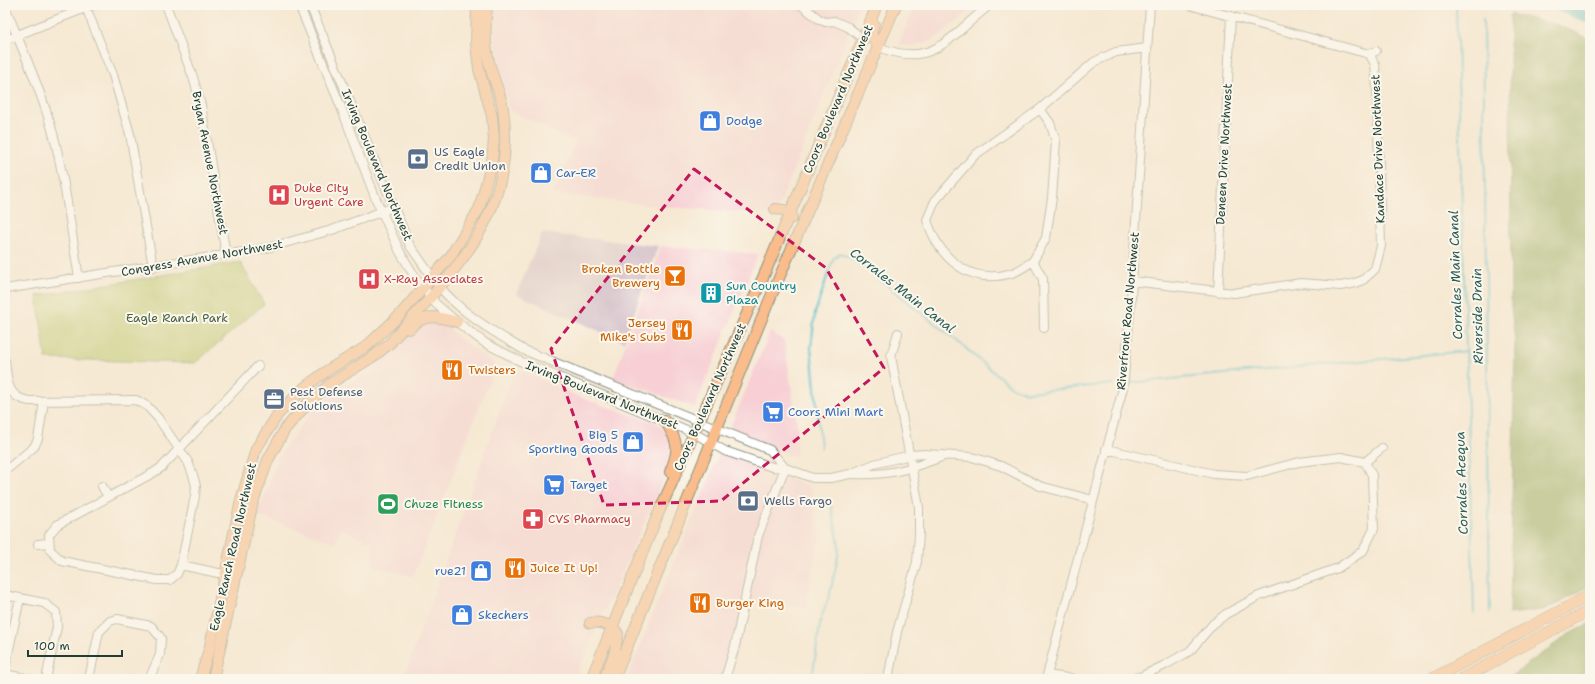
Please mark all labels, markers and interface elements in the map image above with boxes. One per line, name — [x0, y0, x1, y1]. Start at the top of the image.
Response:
street label: Coors Boulevard Northwest — [799, 22, 877, 176]
street label: Kandace Drive Northwest — [1367, 74, 1389, 224]
street label: Deneen Drive Northwest — [1212, 83, 1236, 225]
street label: Irving Boulevard Northwest — [338, 87, 416, 243]
street label: Bryan Avenue Northwest — [188, 90, 232, 236]
shop icon: Dodge — [697, 108, 723, 134]
place label: Dodge — [726, 113, 763, 129]
place label: US Eagle Credit Union — [434, 144, 506, 174]
bank icon: US Eagle Credit Union — [405, 146, 431, 172]
shop icon: Car-ER — [528, 160, 554, 186]
place label: Car-ER — [556, 165, 596, 181]
place label: Duke City Urgent Care — [294, 180, 364, 210]
hospital icon: Duke City Urgent Care — [266, 182, 292, 208]
water label: Corrales Main Canal — [1445, 210, 1466, 340]
street label: Riverfront Road Northwest — [1113, 231, 1143, 391]
street label: Congress Avenue Northwest — [120, 236, 284, 280]
water label: Corrales Main Canal — [847, 244, 959, 337]
place label: Broken Bottle Brewery — [582, 261, 660, 291]
bar icon: Broken Bottle Brewery — [662, 263, 688, 289]
hospital icon: X-Ray Associates — [356, 266, 382, 292]
water label: Riverside Drain — [1468, 268, 1487, 364]
place label: X-Ray Associates — [384, 271, 483, 287]
place label: Sun Country Plaza — [726, 278, 797, 308]
building icon: Sun Country Plaza — [698, 280, 724, 306]
park label: Eagle Ranch Park — [126, 310, 228, 326]
place label: Jersey Mike's Subs — [600, 315, 666, 345]
restaurant icon: Jersey Mike's Subs — [669, 317, 695, 343]
street label: Coors Boulevard Northwest — [670, 321, 750, 473]
restaurant icon: Twisters — [439, 357, 465, 383]
street label: Irving Boulevard Northwest — [523, 357, 681, 433]
place label: Twisters — [468, 362, 516, 378]
place label: Pest Defense Solutions — [290, 384, 363, 414]
office icon: Pest Defense Solutions — [261, 386, 287, 412]
supermarket icon: Coors Mini Mart — [760, 399, 786, 425]
place label: Coors Mini Mart — [788, 404, 884, 420]
place label: Big 5 Sporting Goods — [528, 427, 618, 457]
shop icon: Big 5 Sporting Goods — [620, 429, 646, 455]
water label: Corrales Acequa — [1451, 431, 1472, 535]
street label: Eagle Ranch Road Northwest — [206, 461, 260, 633]
supermarket icon: Target — [541, 472, 567, 498]
place label: Target — [570, 477, 608, 493]
bank icon: Wells Fargo — [735, 488, 761, 514]
sports icon: Chuze Fitness — [375, 491, 401, 517]
place label: Wells Fargo — [764, 493, 832, 509]
place label: Chuze Fitness — [404, 496, 483, 512]
pharmacy icon: CVS Pharmacy — [520, 506, 546, 532]
place label: CVS Pharmacy — [548, 511, 631, 527]
restaurant icon: Juice It Up! — [502, 555, 528, 581]
shop icon: rue21 — [468, 558, 494, 584]
place label: Juice It Up! — [530, 560, 598, 576]
place label: rue21 — [435, 563, 466, 579]
restaurant icon: Burger King — [687, 590, 713, 616]
place label: Burger King — [716, 595, 784, 611]
shop icon: Skechers — [449, 602, 475, 628]
place label: Skechers — [478, 607, 529, 623]
scale bar — [28, 632, 122, 658]
text: 100 m — [34, 638, 70, 654]

